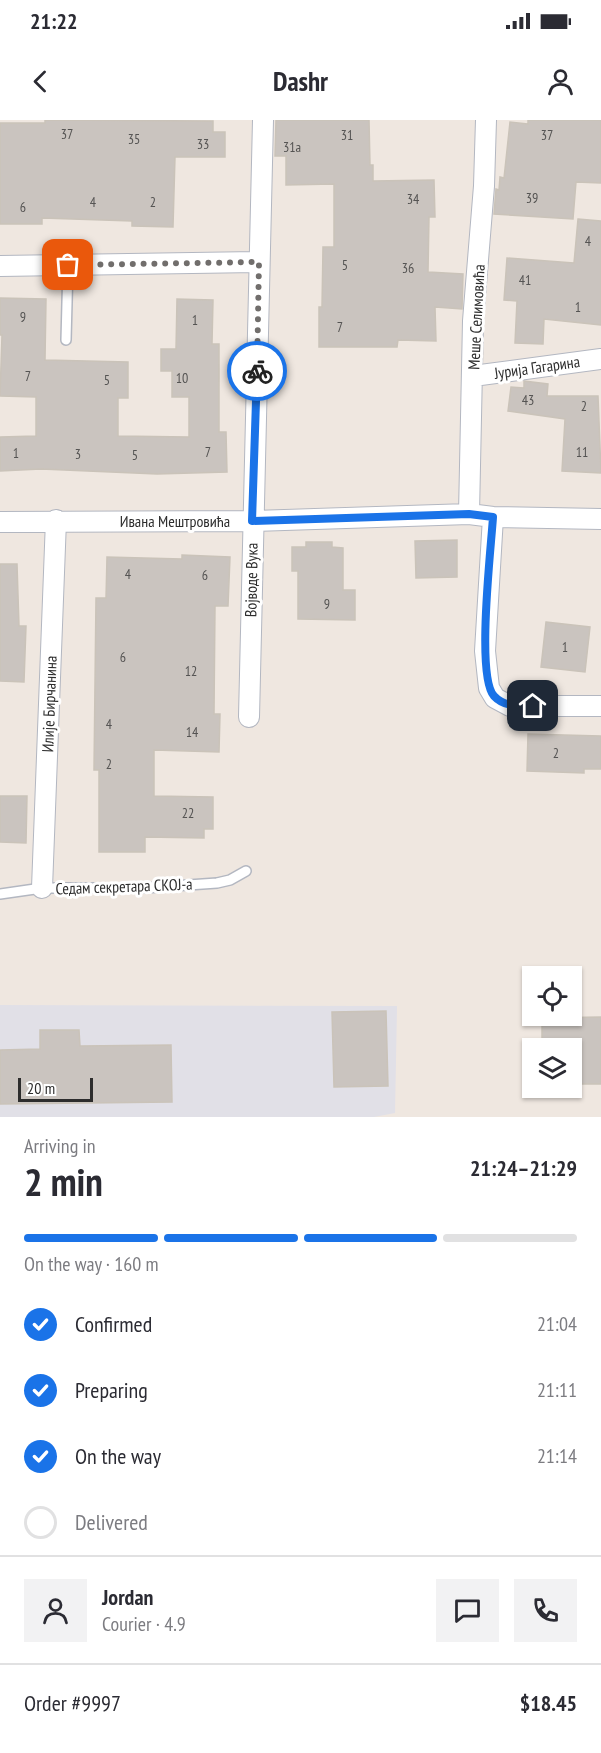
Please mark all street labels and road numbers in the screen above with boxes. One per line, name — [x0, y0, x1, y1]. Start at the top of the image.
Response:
street label: Меше Селимовића — [463, 264, 489, 370]
street label: Јурија Гагарина — [492, 351, 581, 383]
street label: Ивана Мештровића — [120, 511, 230, 531]
street label: Војводе Вука — [240, 543, 262, 617]
street label: Илије Бирчанина — [37, 655, 61, 753]
street label: Седам секретара СКОЈ-а — [55, 874, 193, 898]

